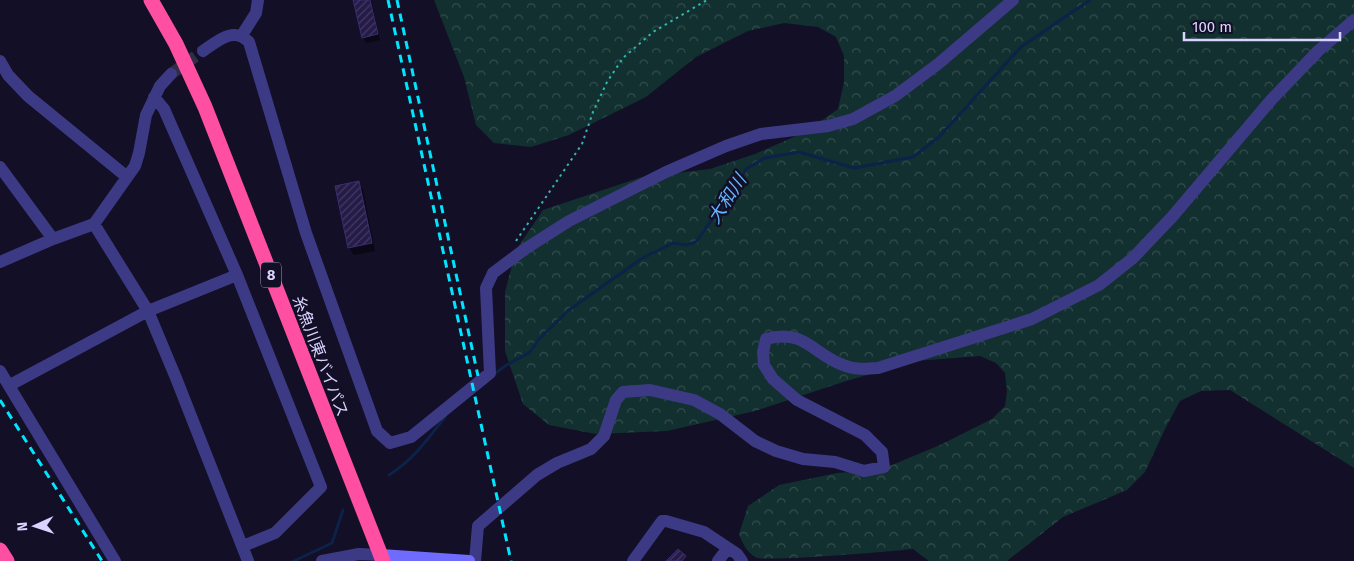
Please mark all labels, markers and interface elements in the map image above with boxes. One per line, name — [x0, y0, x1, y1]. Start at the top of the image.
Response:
scale bar — [1184, 10, 1340, 42]
text: 100 m — [1192, 18, 1232, 36]
water label: 大和川 — [703, 169, 752, 228]
road number: 8 — [261, 262, 281, 288]
street label: 糸魚川東バイパス — [289, 293, 352, 419]
north arrow — [10, 501, 60, 551]
text: N — [14, 522, 31, 532]

